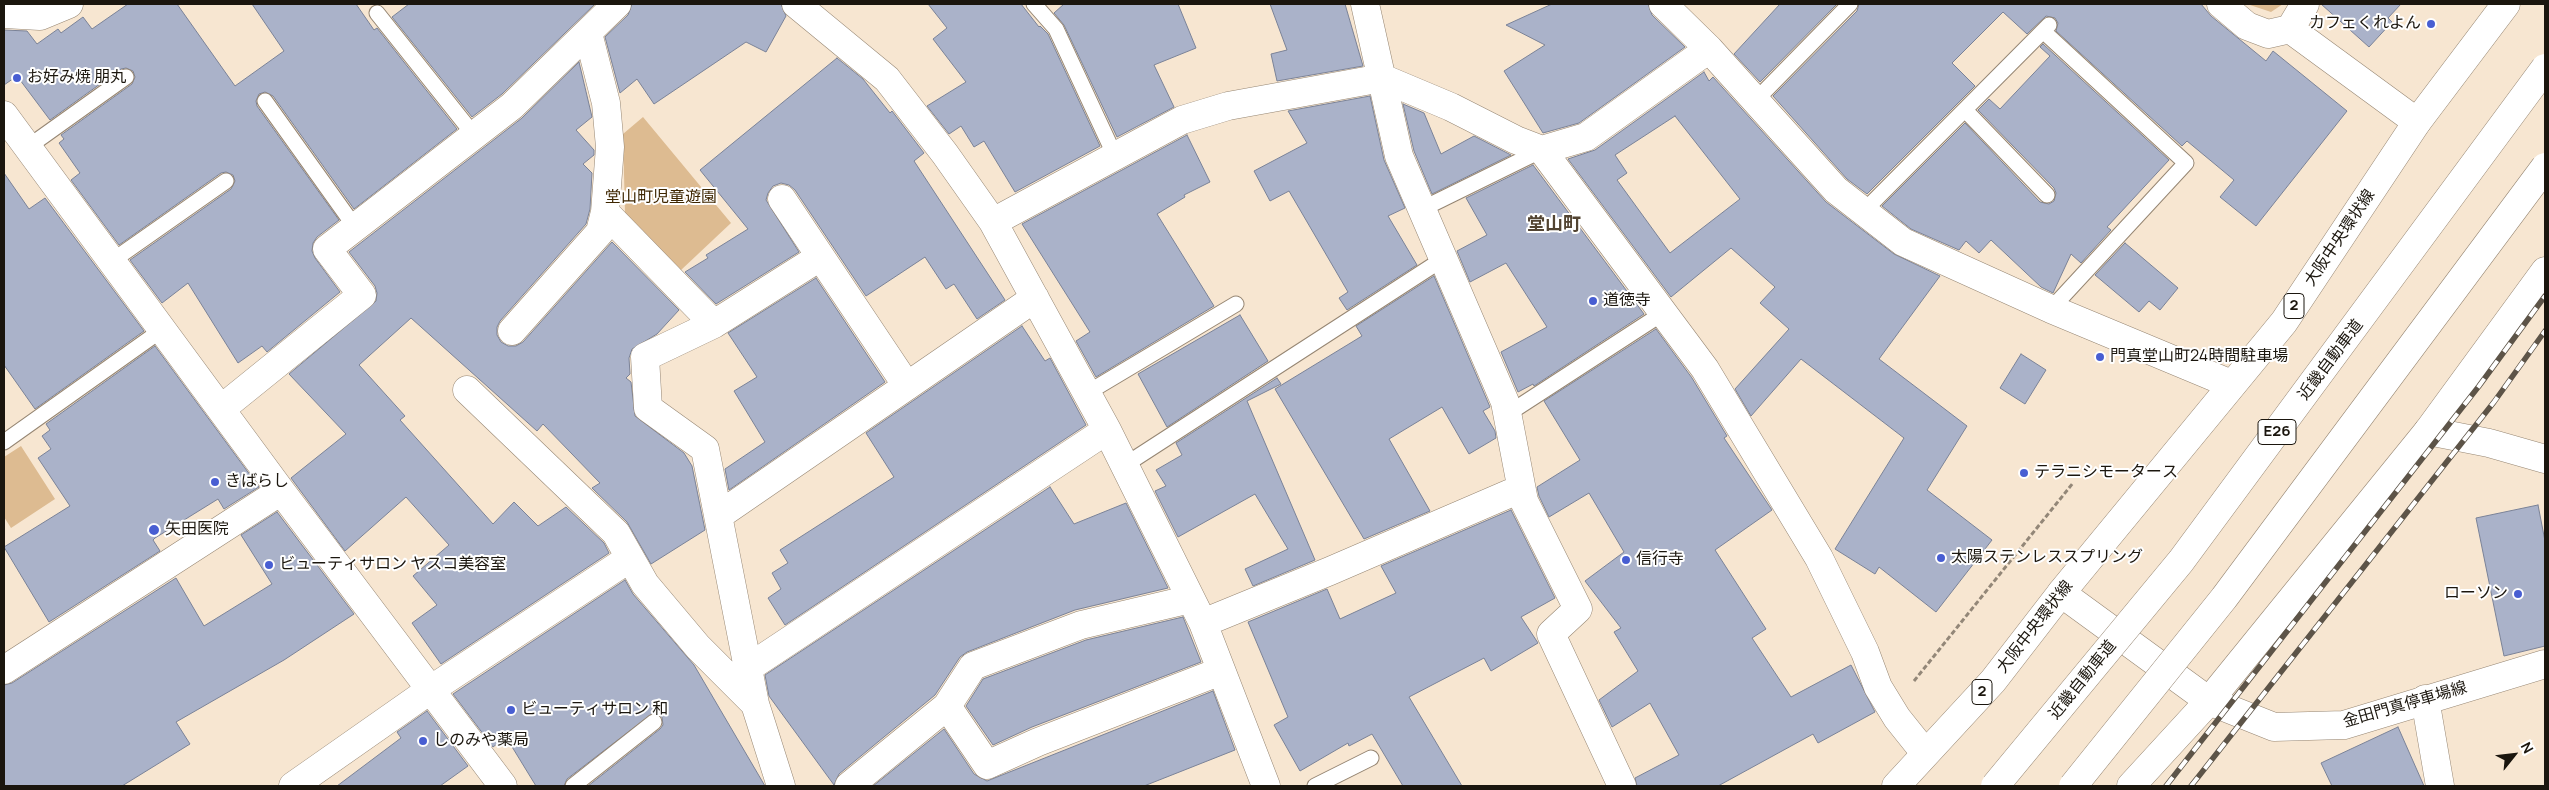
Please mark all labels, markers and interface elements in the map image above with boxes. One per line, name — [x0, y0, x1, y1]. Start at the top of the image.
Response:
place label: カフェくれよん — [2309, 14, 2421, 34]
marker: カフェくれよん — [2425, 18, 2437, 30]
place label: お好み焼 朋丸 — [27, 68, 126, 88]
marker: お好み焼 朋丸 — [11, 72, 23, 84]
street label: 大阪中央環状線 — [2301, 186, 2379, 290]
park label: 堂山町児童遊園 — [605, 188, 717, 208]
district label: 堂山町 — [1527, 214, 1581, 236]
place label: 道徳寺 — [1603, 291, 1651, 311]
road number: 2 — [2284, 294, 2304, 318]
marker: 道徳寺 — [1587, 295, 1599, 307]
street label: 近畿自動車道 — [2294, 316, 2368, 404]
place label: 門真堂山町24時間駐車場 — [2110, 347, 2288, 367]
marker: 門真堂山町24時間駐車場 — [2094, 351, 2106, 363]
road number: E26 — [2258, 420, 2296, 444]
place label: テラニシモータース — [2034, 463, 2178, 483]
marker: テラニシモータース — [2018, 467, 2030, 479]
place label: きばらし — [225, 472, 289, 492]
marker: きばらし — [209, 476, 221, 488]
place label: 矢田医院 — [165, 520, 229, 540]
marker: 矢田医院 — [147, 523, 161, 537]
place label: 太陽ステンレススプリング — [1951, 548, 2143, 568]
place label: 信行寺 — [1636, 550, 1684, 570]
marker: 太陽ステンレススプリング — [1935, 552, 1947, 564]
marker: 信行寺 — [1620, 554, 1632, 566]
place label: ビューティサロン ヤスコ美容室 — [279, 555, 506, 575]
marker: ビューティサロン ヤスコ美容室 — [263, 559, 275, 571]
street label: 大阪中央環状線 — [1993, 577, 2077, 677]
place label: ローソン — [2444, 584, 2508, 604]
marker: ローソン — [2512, 588, 2524, 600]
street label: 近畿自動車道 — [2045, 637, 2121, 723]
street label: 金田門真停車場線 — [2341, 678, 2469, 732]
road number: 2 — [1972, 680, 1992, 704]
place label: ビューティサロン 和 — [521, 700, 668, 720]
marker: ビューティサロン 和 — [505, 704, 517, 716]
north arrow — [2489, 730, 2539, 780]
place label: しのみや薬局 — [433, 731, 529, 751]
marker: しのみや薬局 — [417, 735, 429, 747]
text: N — [2517, 738, 2538, 756]

